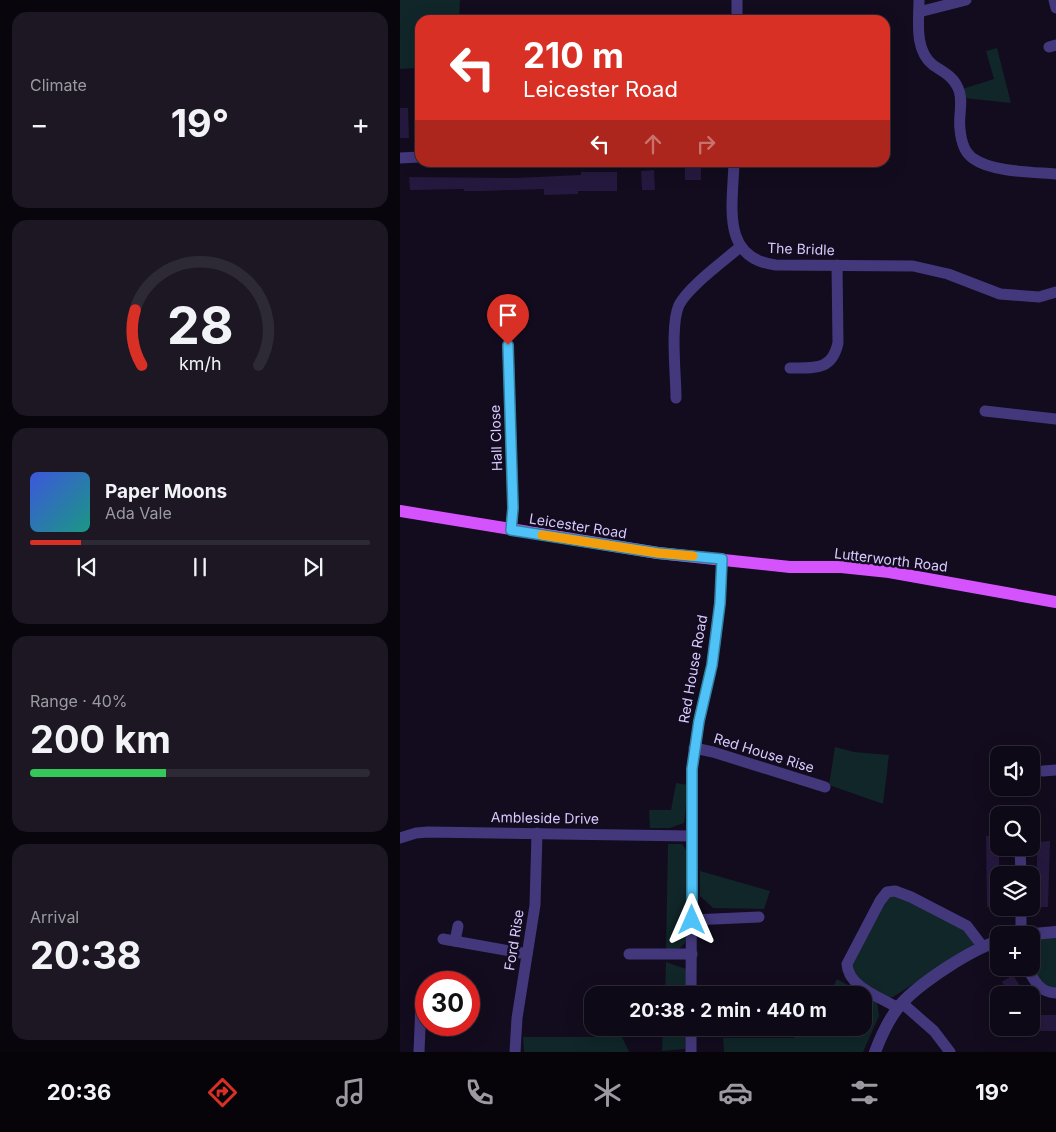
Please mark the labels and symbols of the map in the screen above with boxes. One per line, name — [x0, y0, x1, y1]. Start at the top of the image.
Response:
street label: The Bridle — [767, 239, 835, 258]
pin — [487, 294, 529, 345]
street label: Hall Close — [486, 404, 505, 472]
street label: Leicester Road — [528, 509, 628, 542]
street label: Lutterworth Road — [833, 544, 949, 575]
street label: Red House Road — [675, 613, 710, 724]
street label: Red House Rise — [712, 729, 816, 776]
street label: Ambleside Drive — [491, 808, 599, 827]
position arrow — [665, 893, 717, 945]
street label: Ford Rise — [500, 908, 527, 972]
speed limit sign: 30 — [415, 971, 480, 1036]

